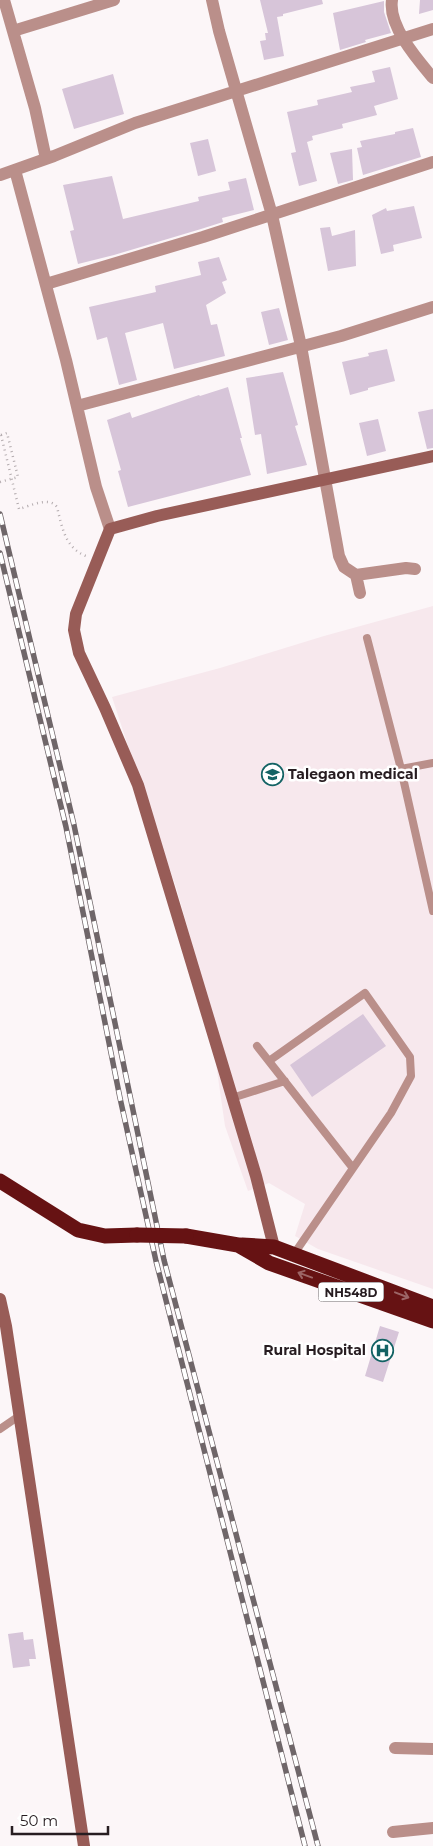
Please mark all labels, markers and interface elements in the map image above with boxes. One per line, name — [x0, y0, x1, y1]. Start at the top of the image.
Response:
school or university icon: Talegaon medical — [260, 762, 284, 786]
place label: Talegaon medical — [288, 765, 418, 783]
one-way arrow — [297, 1270, 313, 1279]
road number: NH548D — [318, 1282, 384, 1301]
one-way arrow — [394, 1291, 409, 1300]
hospital icon: Rural Hospital — [370, 1338, 394, 1362]
place label: Rural Hospital — [263, 1341, 366, 1359]
scale bar — [12, 1804, 109, 1836]
text: 50 m — [20, 1811, 58, 1830]

